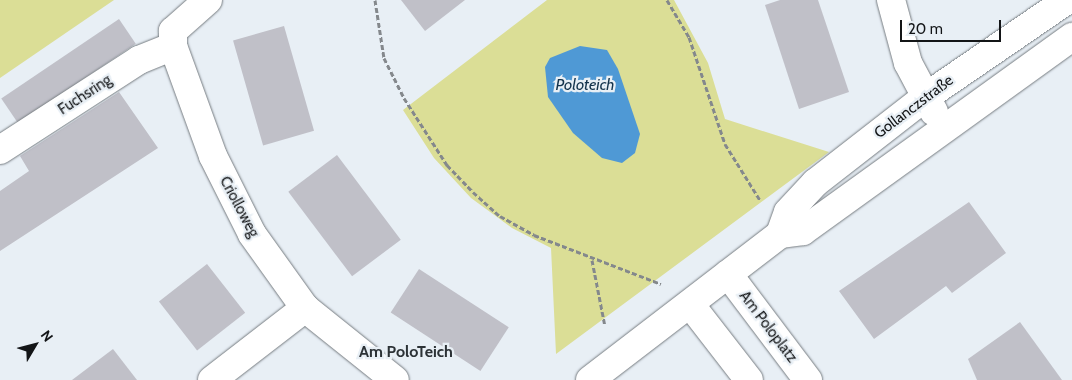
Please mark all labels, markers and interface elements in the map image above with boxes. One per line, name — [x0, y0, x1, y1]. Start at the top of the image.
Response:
scale bar — [902, 10, 1003, 42]
text: 20 m — [908, 20, 943, 38]
street label: Fuchsring — [55, 71, 115, 119]
street label: Gollanczstraße — [871, 71, 957, 143]
water label: Poloteich — [556, 75, 614, 95]
street label: Criolloweg — [215, 173, 263, 241]
street label: Am Poloplatz — [735, 288, 801, 366]
north arrow — [10, 320, 60, 370]
text: N — [37, 327, 57, 345]
district label: Am PoloTeich — [359, 342, 453, 362]

